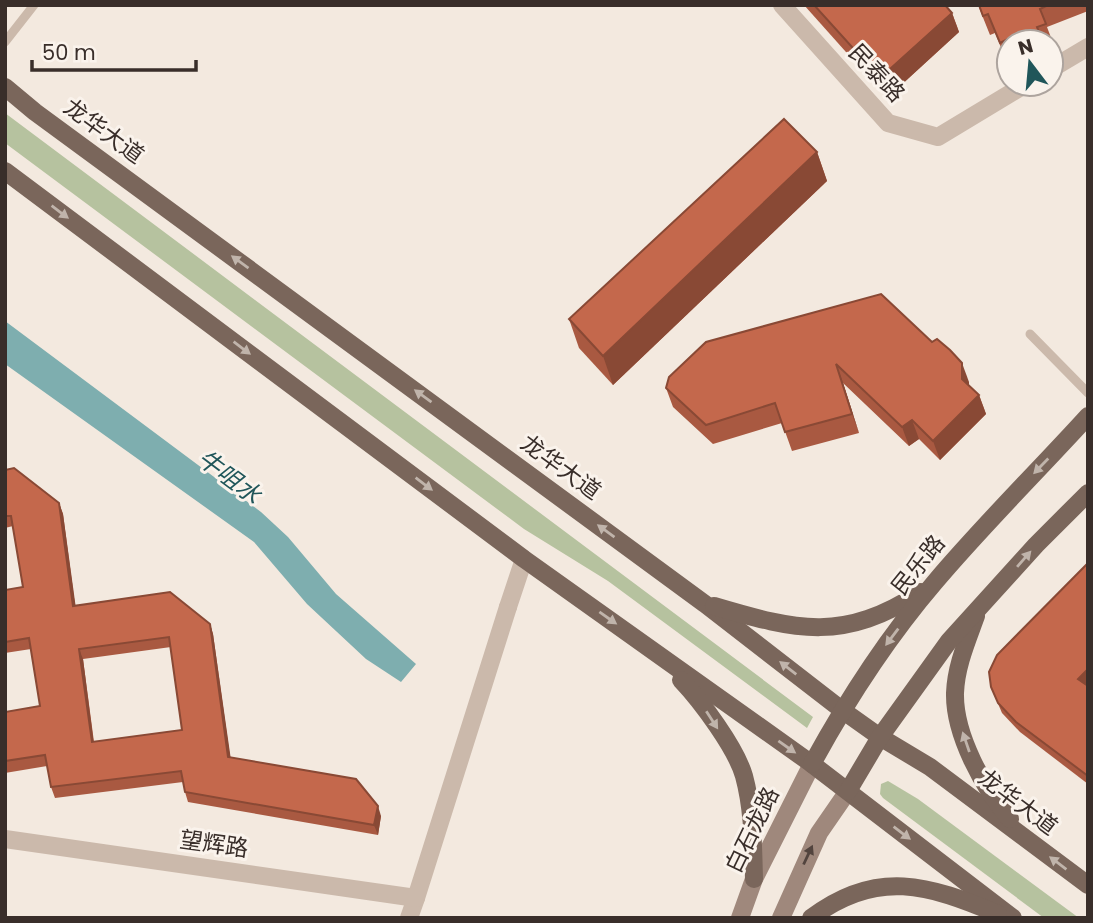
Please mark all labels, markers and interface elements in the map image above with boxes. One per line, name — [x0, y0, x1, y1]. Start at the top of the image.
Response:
scale bar — [32, 28, 196, 72]
north arrow — [995, 28, 1065, 98]
text: N — [1015, 32, 1036, 62]
street label: 民泰路 — [842, 37, 912, 109]
text: 50 m — [42, 38, 96, 67]
street label: 龙华大道 — [57, 91, 151, 171]
one-way arrow — [51, 204, 69, 218]
one-way arrow — [231, 255, 249, 269]
one-way arrow — [233, 341, 251, 355]
one-way arrow — [414, 390, 432, 404]
street label: 龙华大道 — [514, 427, 608, 507]
water label: 牛咀水 — [191, 442, 269, 512]
one-way arrow — [1034, 457, 1050, 474]
one-way arrow — [415, 477, 433, 491]
one-way arrow — [597, 524, 616, 538]
street label: 民乐路 — [884, 528, 952, 602]
one-way arrow — [1016, 550, 1032, 568]
one-way arrow — [599, 611, 617, 625]
one-way arrow — [885, 628, 899, 647]
one-way arrow — [779, 662, 797, 676]
one-way arrow — [705, 711, 719, 729]
one-way arrow — [960, 732, 971, 753]
one-way arrow — [778, 740, 796, 754]
street label: 龙华大道 — [972, 762, 1064, 842]
street label: 白石龙路 — [717, 782, 787, 878]
street label: 望辉路 — [178, 823, 250, 865]
one-way arrow — [893, 825, 911, 839]
one-way arrow — [802, 845, 814, 865]
one-way arrow — [1049, 856, 1067, 870]

